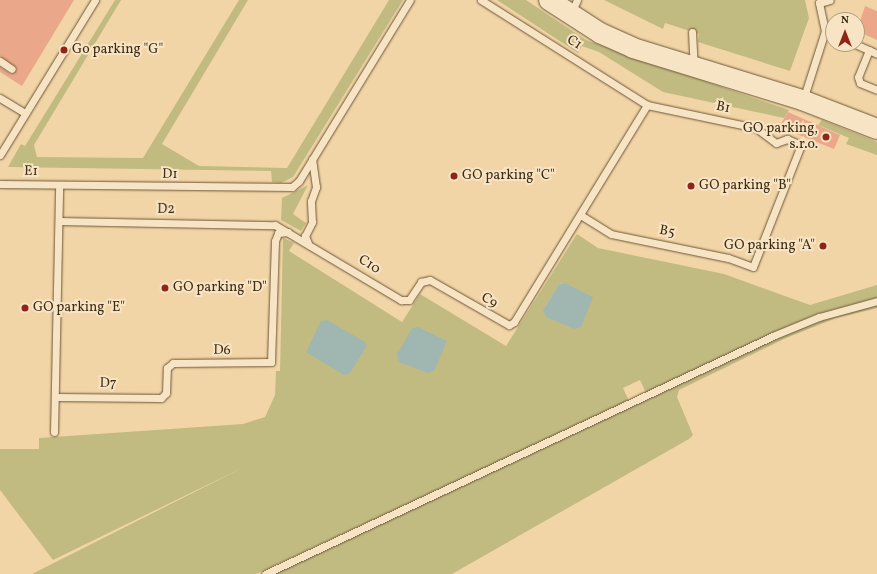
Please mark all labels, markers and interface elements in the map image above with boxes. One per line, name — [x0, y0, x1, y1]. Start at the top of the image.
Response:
north arrow — [825, 12, 865, 52]
text: N — [841, 13, 849, 28]
street label: C1 — [563, 32, 585, 54]
place label: Go parking "G" — [72, 42, 163, 58]
marker: Go parking "G" — [59, 45, 69, 55]
street label: B1 — [714, 98, 732, 118]
place label: GO parking, s.r.o. — [743, 121, 818, 154]
marker: GO parking, s.r.o. — [821, 132, 831, 142]
street label: E1 — [24, 163, 38, 181]
street label: D1 — [162, 166, 178, 184]
place label: GO parking "C" — [462, 168, 555, 184]
marker: GO parking "C" — [449, 171, 459, 181]
place label: GO parking "B" — [699, 178, 791, 194]
marker: GO parking "B" — [686, 181, 696, 191]
street label: D2 — [157, 201, 175, 219]
street label: B5 — [658, 222, 676, 242]
place label: GO parking "A" — [724, 238, 815, 254]
marker: GO parking "A" — [818, 241, 828, 251]
street label: C10 — [355, 252, 383, 278]
place label: GO parking "D" — [173, 280, 267, 296]
marker: GO parking "D" — [160, 283, 170, 293]
street label: C9 — [478, 290, 500, 312]
place label: GO parking "E" — [33, 300, 125, 316]
marker: GO parking "E" — [20, 303, 30, 313]
street label: D6 — [213, 342, 231, 360]
street label: D7 — [99, 375, 117, 393]

